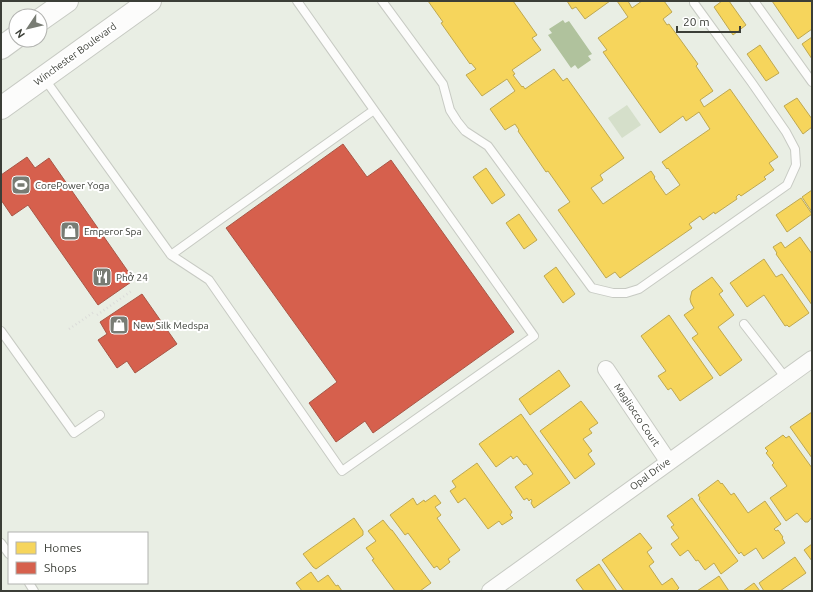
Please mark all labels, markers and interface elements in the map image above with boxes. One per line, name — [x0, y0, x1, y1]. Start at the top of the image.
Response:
north arrow — [8, 8, 48, 48]
scale bar — [677, 8, 740, 34]
text: 20 m — [683, 15, 710, 28]
street label: Winchester Boulevard — [32, 20, 118, 88]
text: N — [13, 27, 27, 41]
sports icon: CorePower Yoga — [10, 174, 32, 196]
place label: CorePower Yoga — [35, 180, 109, 191]
shop icon: Emperor Spa — [59, 220, 81, 242]
place label: Emperor Spa — [84, 226, 142, 237]
restaurant icon: Phở 24 — [91, 266, 113, 288]
place label: Phở 24 — [116, 272, 148, 283]
shop icon: New Silk Medspa — [108, 314, 130, 336]
place label: New Silk Medspa — [133, 320, 209, 331]
street label: Magliocco Court — [612, 382, 662, 448]
street label: Opal Drive — [628, 456, 672, 492]
legend — [8, 532, 148, 584]
text: Homes — [44, 541, 82, 554]
text: Shops — [44, 561, 76, 574]

